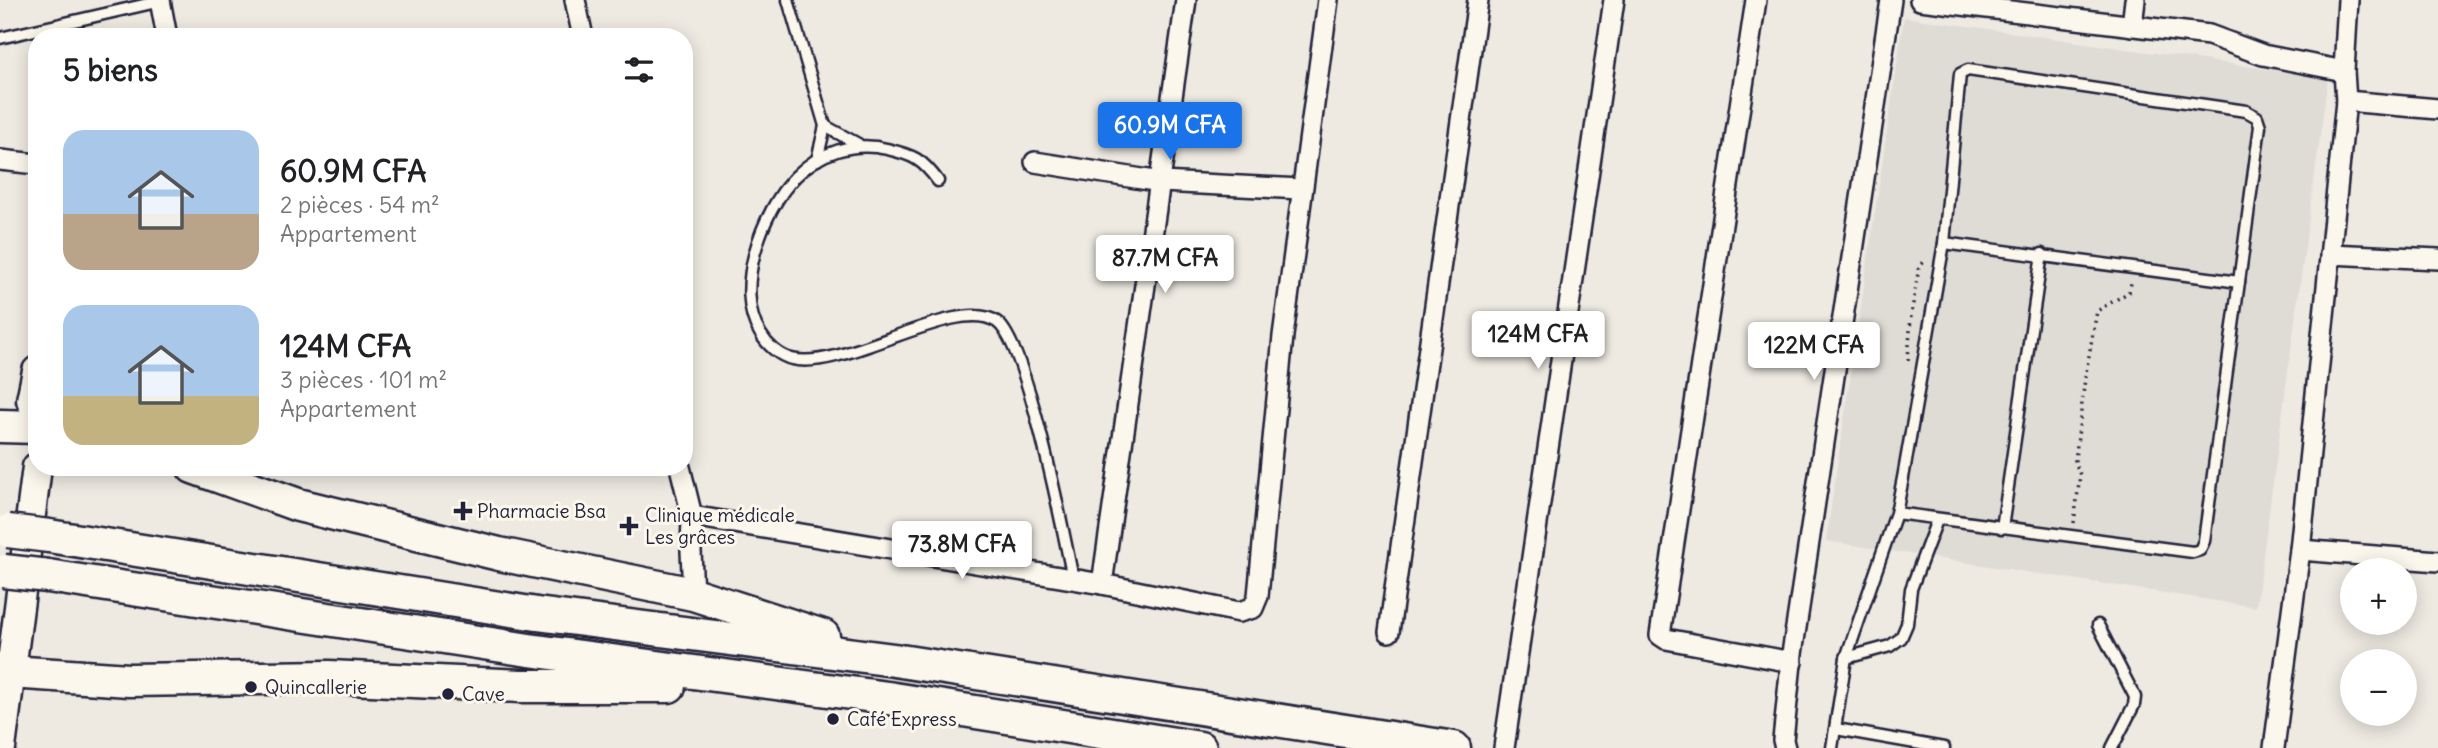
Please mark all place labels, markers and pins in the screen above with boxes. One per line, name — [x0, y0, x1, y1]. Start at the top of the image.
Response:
pin: 60.9M CFA — [1090, 102, 1250, 162]
pin: 87.7M CFA — [1085, 236, 1245, 295]
pin: 124M CFA — [1466, 312, 1610, 371]
pin: 122M CFA — [1742, 322, 1886, 382]
place label: Pharmacie Bsa — [477, 499, 606, 523]
marker: Pharmacie Bsa — [455, 503, 471, 519]
place label: Clinique médicale Les grâces — [645, 503, 795, 549]
marker: Clinique médicale Les grâces — [619, 516, 639, 536]
pin: 73.8M CFA — [882, 522, 1042, 581]
place label: Quincallerie — [265, 675, 367, 699]
marker: Quincallerie — [243, 679, 259, 695]
place label: Cave — [462, 682, 505, 706]
marker: Cave — [440, 686, 456, 702]
place label: Café Express — [847, 707, 957, 731]
marker: Café Express — [825, 711, 841, 727]

